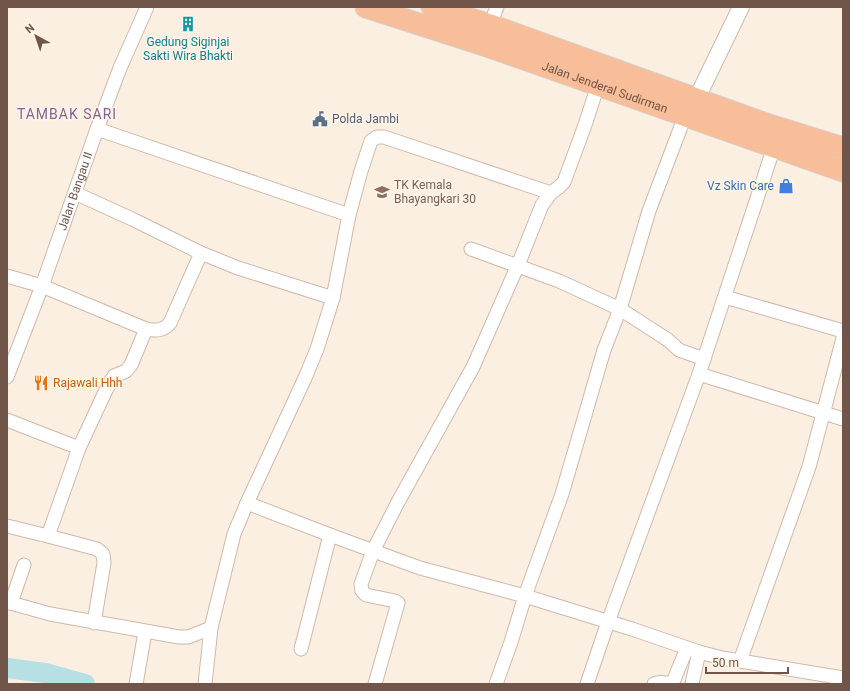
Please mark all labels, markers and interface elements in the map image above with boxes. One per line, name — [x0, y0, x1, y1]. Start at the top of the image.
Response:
building icon: Gedung Siginjai Sakti Wira Bhakti — [179, 15, 197, 33]
north arrow — [16, 16, 56, 56]
text: N — [23, 21, 37, 36]
place label: Gedung Siginjai Sakti Wira Bhakti — [143, 35, 233, 63]
street label: Jalan Jenderal Sudirman — [540, 59, 670, 116]
district label: TAMBAK SARI — [17, 106, 117, 122]
public building icon: Polda Jambi — [311, 110, 329, 128]
place label: Polda Jambi — [332, 112, 399, 126]
street label: Jalan Bangau II — [55, 150, 95, 232]
shop icon: Vz Skin Care — [777, 177, 795, 195]
place label: TK Kemala Bhayangkari 30 — [394, 178, 476, 206]
place label: Vz Skin Care — [707, 179, 774, 193]
school or university icon: TK Kemala Bhayangkari 30 — [373, 183, 391, 201]
restaurant icon: Rajawali Hhh — [32, 374, 50, 392]
place label: Rajawali Hhh — [53, 376, 122, 390]
scale bar — [706, 649, 788, 675]
text: 50 m — [712, 656, 739, 670]

